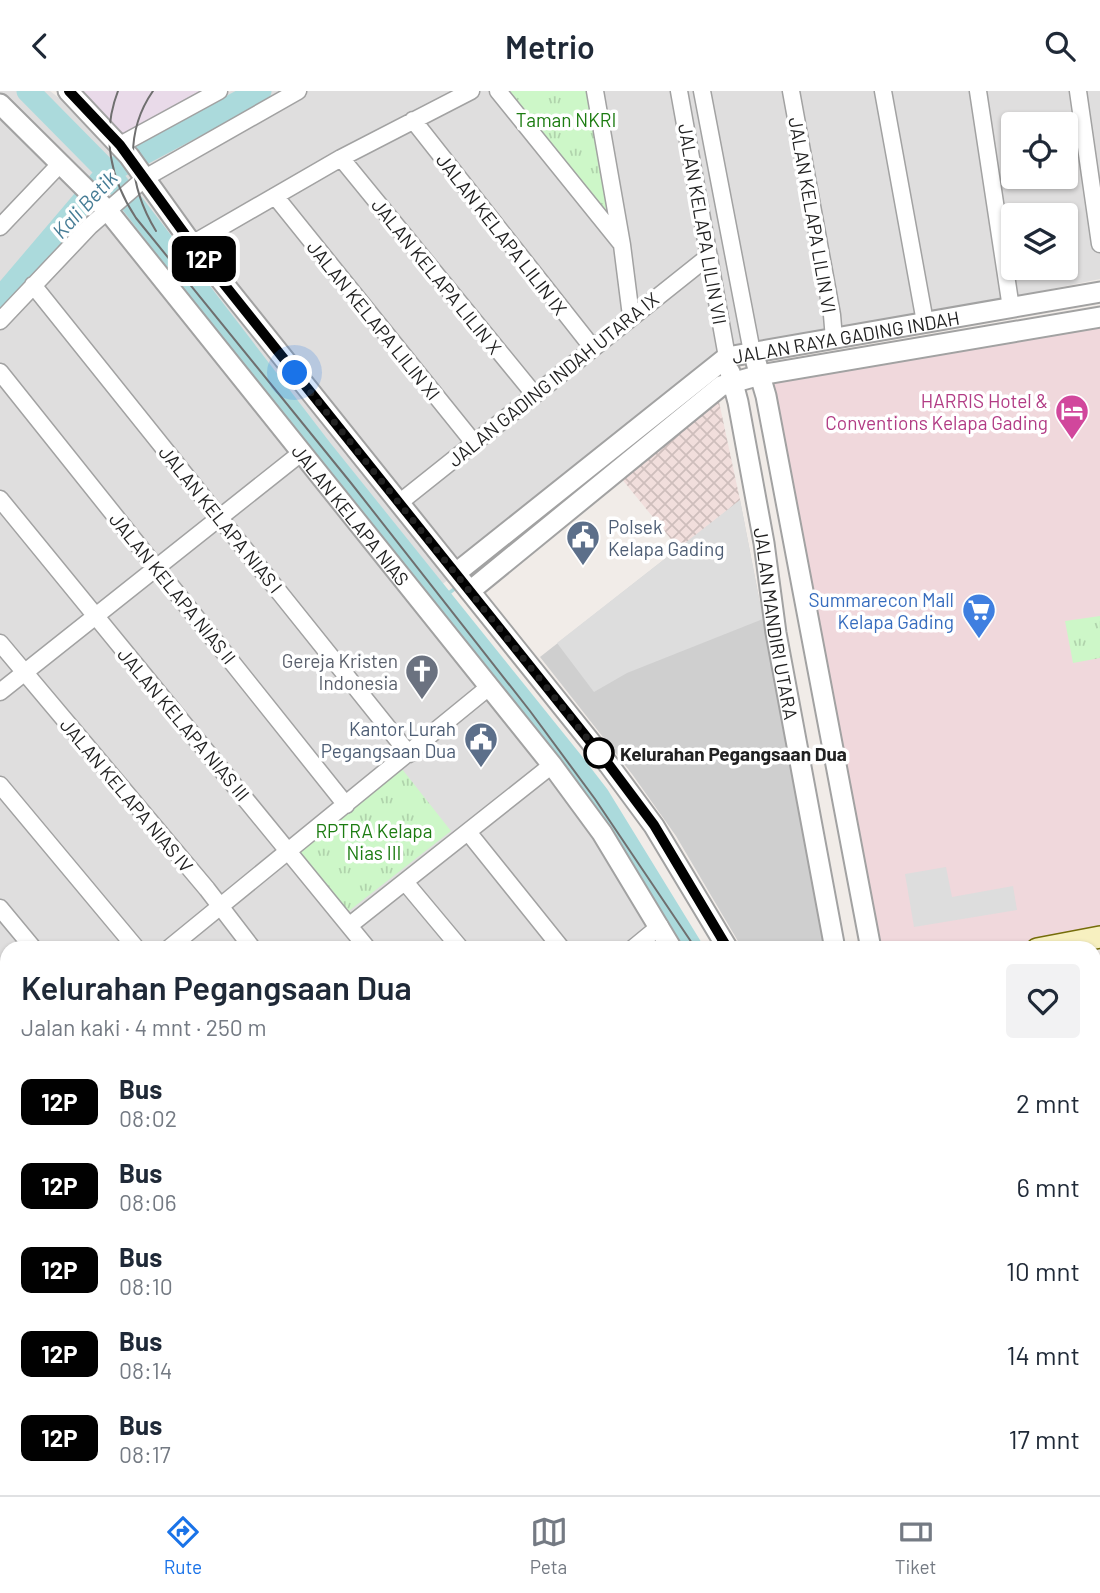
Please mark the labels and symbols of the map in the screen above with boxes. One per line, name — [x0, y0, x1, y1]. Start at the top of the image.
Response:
park label: Taman NKRI — [516, 108, 616, 131]
street label: JALAN KELAPA LILIN VI — [784, 115, 842, 315]
street label: JALAN KELAPA LILIN VII — [674, 122, 732, 326]
street label: JALAN KELAPA LILIN IX — [432, 149, 572, 319]
water label: Kali Betik — [46, 164, 122, 243]
street label: JALAN KELAPA LILIN X — [367, 193, 507, 359]
line badge: 12P — [164, 236, 244, 282]
street label: JALAN KELAPA LILIN XI — [303, 236, 445, 404]
street label: JALAN GADING INDAH UTARA IX — [443, 287, 663, 471]
street label: JALAN RAYA GADING INDAH — [730, 305, 961, 367]
your location — [277, 355, 312, 390]
place label: HARRIS Hotel & Conventions Kelapa Gading — [825, 389, 1048, 434]
hotel icon: HARRIS Hotel & Conventions Kelapa Gading — [1053, 392, 1091, 441]
street label: JALAN KELAPA NIAS — [288, 439, 415, 590]
street label: JALAN KELAPA NIAS I — [155, 441, 287, 597]
street label: JALAN KELAPA NIAS II — [105, 508, 241, 668]
place label: Polsek Kelapa Gading — [608, 515, 724, 560]
public building icon: Polsek Kelapa Gading — [564, 518, 602, 567]
street label: JALAN MANDIRI UTARA — [750, 526, 803, 722]
place label: Summarecon Mall Kelapa Gading — [808, 588, 954, 633]
supermarket icon: Summarecon Mall Kelapa Gading — [960, 591, 998, 640]
street label: JALAN KELAPA NIAS III — [113, 643, 255, 805]
place label: Gereja Kristen Indonesia — [282, 649, 398, 694]
church icon: Gereja Kristen Indonesia — [403, 652, 441, 701]
street label: JALAN KELAPA NIAS IV — [56, 713, 198, 877]
place label: Kantor Lurah Pegangsaan Dua — [321, 717, 456, 762]
public building icon: Kantor Lurah Pegangsaan Dua — [462, 720, 500, 769]
marker: Kelurahan Pegangsaan Dua — [584, 738, 614, 768]
place label: Kelurahan Pegangsaan Dua — [620, 742, 847, 765]
park label: RPTRA Kelapa Nias III — [315, 819, 433, 864]

